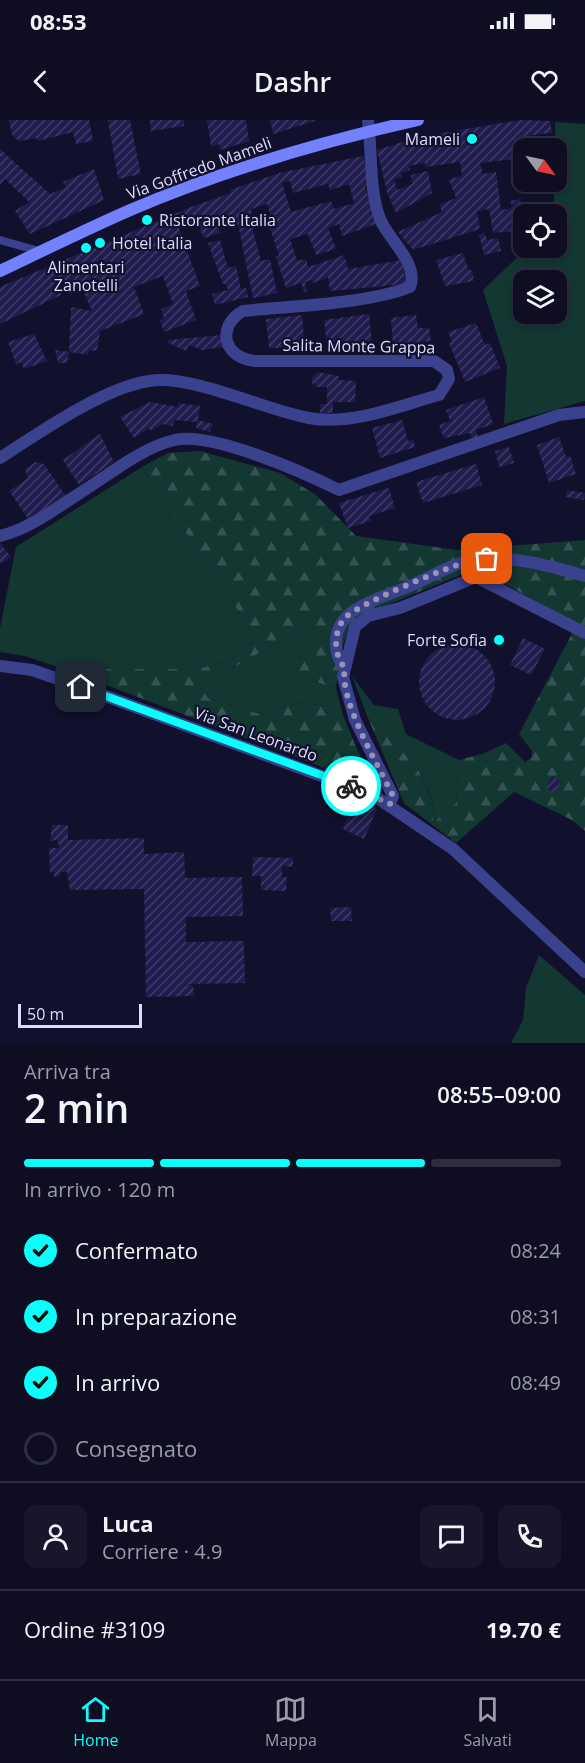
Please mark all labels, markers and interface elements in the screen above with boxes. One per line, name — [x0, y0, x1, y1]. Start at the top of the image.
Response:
text: 08:53 — [30, 6, 87, 36]
text: Dashr — [254, 63, 331, 100]
icon: back — [24, 65, 57, 98]
icon: heart — [528, 65, 561, 98]
place label: Mameli — [405, 128, 460, 150]
street label: Via Goffredo Mameli — [123, 132, 275, 204]
marker: Mameli — [465, 132, 479, 146]
north arrow — [513, 138, 567, 192]
map controls — [513, 138, 567, 324]
button: locate — [513, 204, 567, 258]
place label: Ristorante Italia — [159, 209, 276, 231]
marker: Ristorante Italia — [140, 213, 154, 227]
place label: Hotel Italia — [112, 232, 192, 254]
marker: Hotel Italia — [93, 236, 107, 250]
marker: Alimentari Zanotelli — [79, 241, 93, 255]
place label: Alimentari Zanotelli — [48, 256, 124, 296]
button: layers — [513, 270, 567, 324]
street label: Salita Monte Grappa — [282, 334, 436, 358]
pin — [461, 533, 512, 584]
icon: bag — [470, 542, 503, 575]
place label: Forte Sofia — [407, 629, 487, 651]
marker: Forte Sofia — [492, 633, 506, 647]
pin — [55, 661, 106, 712]
icon: home — [64, 670, 97, 703]
street label: Via San Leonardo — [191, 701, 321, 767]
courier — [321, 756, 381, 816]
icon: bike — [335, 770, 368, 803]
scale bar — [18, 1001, 142, 1028]
text: 50 m — [27, 1003, 64, 1025]
text: Arriva tra — [24, 1058, 111, 1085]
text: 08:55–09:00 — [437, 1079, 561, 1109]
text: 2 min — [24, 1081, 129, 1134]
text: In arrivo · 120 m — [24, 1176, 175, 1203]
icon: check — [24, 1234, 57, 1267]
text: Confermato — [75, 1235, 198, 1265]
text: 08:24 — [510, 1237, 561, 1264]
icon: check — [24, 1300, 57, 1333]
text: In preparazione — [75, 1301, 237, 1331]
text: 08:31 — [510, 1303, 561, 1330]
icon: check — [24, 1366, 57, 1399]
text: In arrivo — [75, 1367, 160, 1397]
text: 08:49 — [510, 1369, 561, 1396]
text: Consegnato — [75, 1433, 197, 1463]
button: person — [24, 1505, 87, 1568]
button: chat — [420, 1505, 483, 1568]
button: phone — [498, 1505, 561, 1568]
text: Luca — [102, 1508, 154, 1538]
text: Corriere · 4.9 — [102, 1538, 222, 1565]
text: Ordine #3109 — [24, 1614, 165, 1644]
text: 19.70 € — [486, 1614, 561, 1644]
tab: Home — [73, 1693, 119, 1751]
tab: Mappa — [265, 1693, 317, 1751]
tab: Salvati — [463, 1693, 512, 1751]

